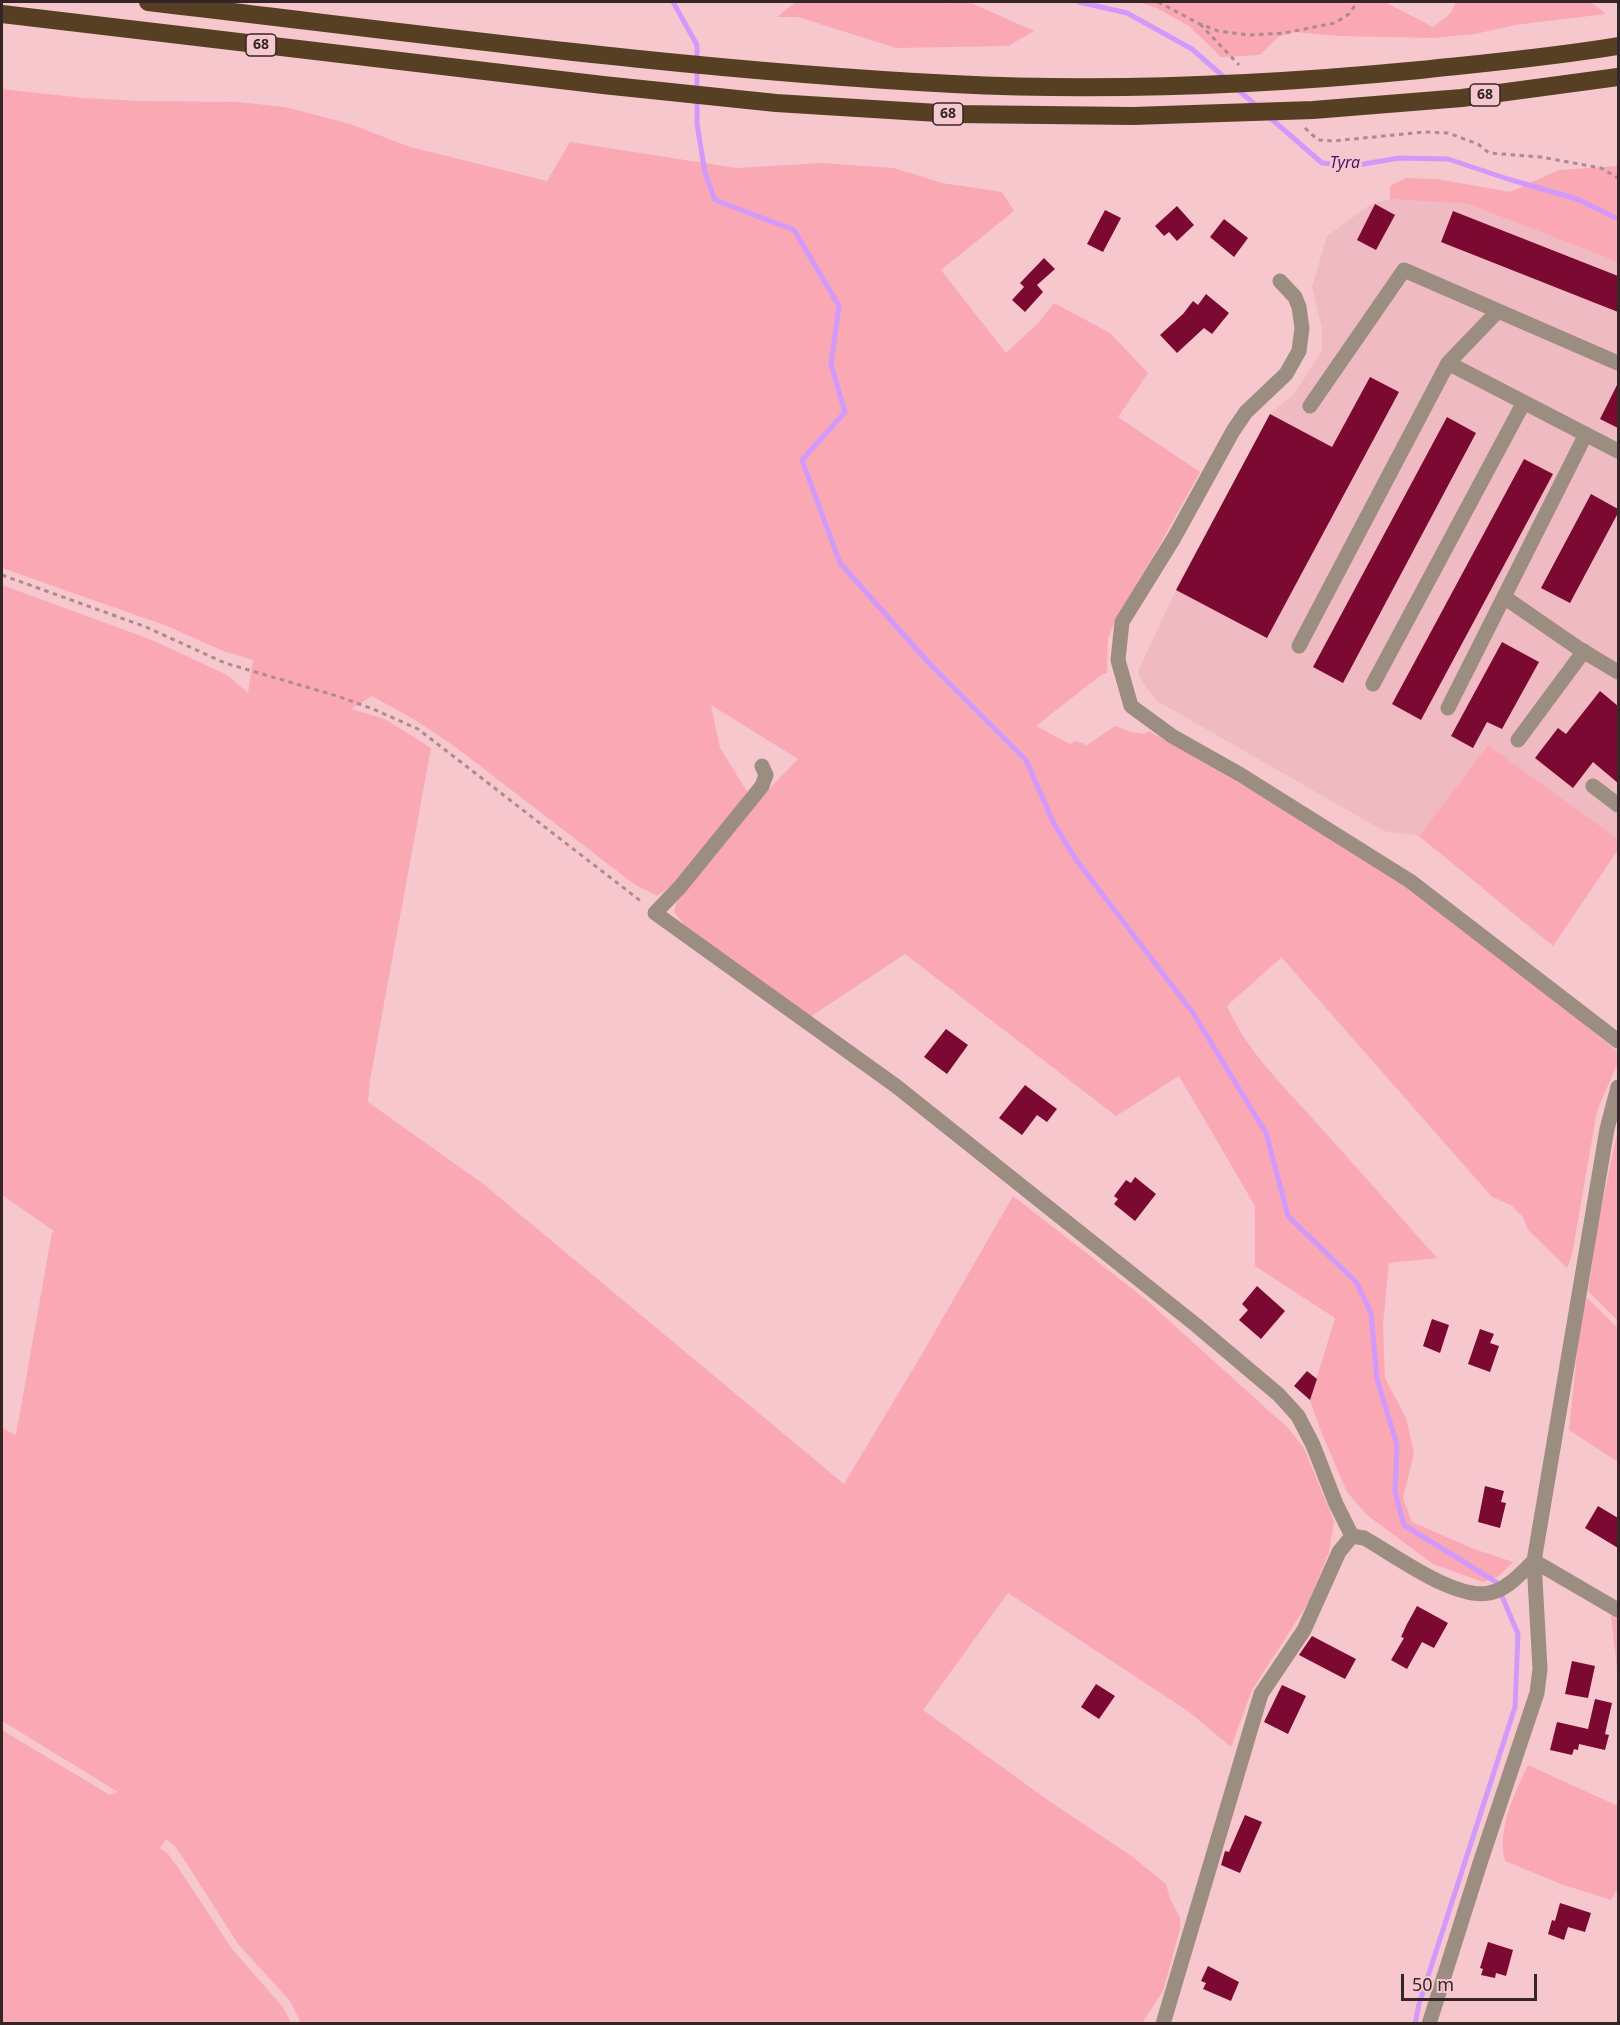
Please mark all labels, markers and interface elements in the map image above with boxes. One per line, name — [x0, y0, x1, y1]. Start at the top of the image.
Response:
road number: 68 — [246, 34, 276, 56]
road number: 68 — [1470, 84, 1500, 106]
road number: 68 — [933, 103, 963, 125]
water label: Tyra — [1330, 153, 1360, 173]
scale bar — [1404, 1962, 1540, 2000]
text: 50 m — [1412, 1972, 1454, 1996]

